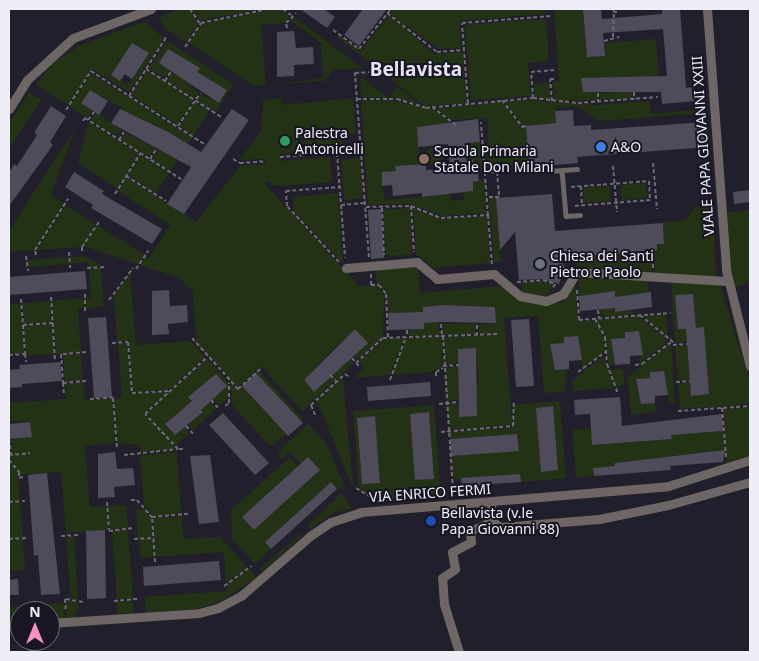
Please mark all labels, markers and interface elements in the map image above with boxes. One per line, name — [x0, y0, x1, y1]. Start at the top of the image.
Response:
street label: VIALE PAPA GIOVANNI XXIII — [688, 55, 718, 237]
district label: Bellavista — [370, 59, 462, 81]
place label: Palestra Antonicelli — [295, 125, 364, 158]
marker: Palestra Antonicelli — [279, 135, 291, 147]
place label: A&O — [611, 139, 641, 155]
marker: A&O — [595, 141, 607, 153]
place label: Scuola Primaria Statale Don Milani — [434, 143, 554, 176]
marker: Scuola Primaria Statale Don Milani — [418, 153, 430, 165]
place label: Chiesa dei Santi Pietro e Paolo — [550, 248, 654, 280]
marker: Chiesa dei Santi Pietro e Paolo — [534, 258, 546, 270]
street label: VIA ENRICO FERMI — [369, 480, 491, 506]
place label: Bellavista (v.le Papa Giovanni 88) — [441, 505, 559, 538]
marker: Bellavista (v.le Papa Giovanni 88) — [425, 515, 437, 527]
north arrow — [10, 601, 60, 651]
text: N — [29, 602, 41, 621]

